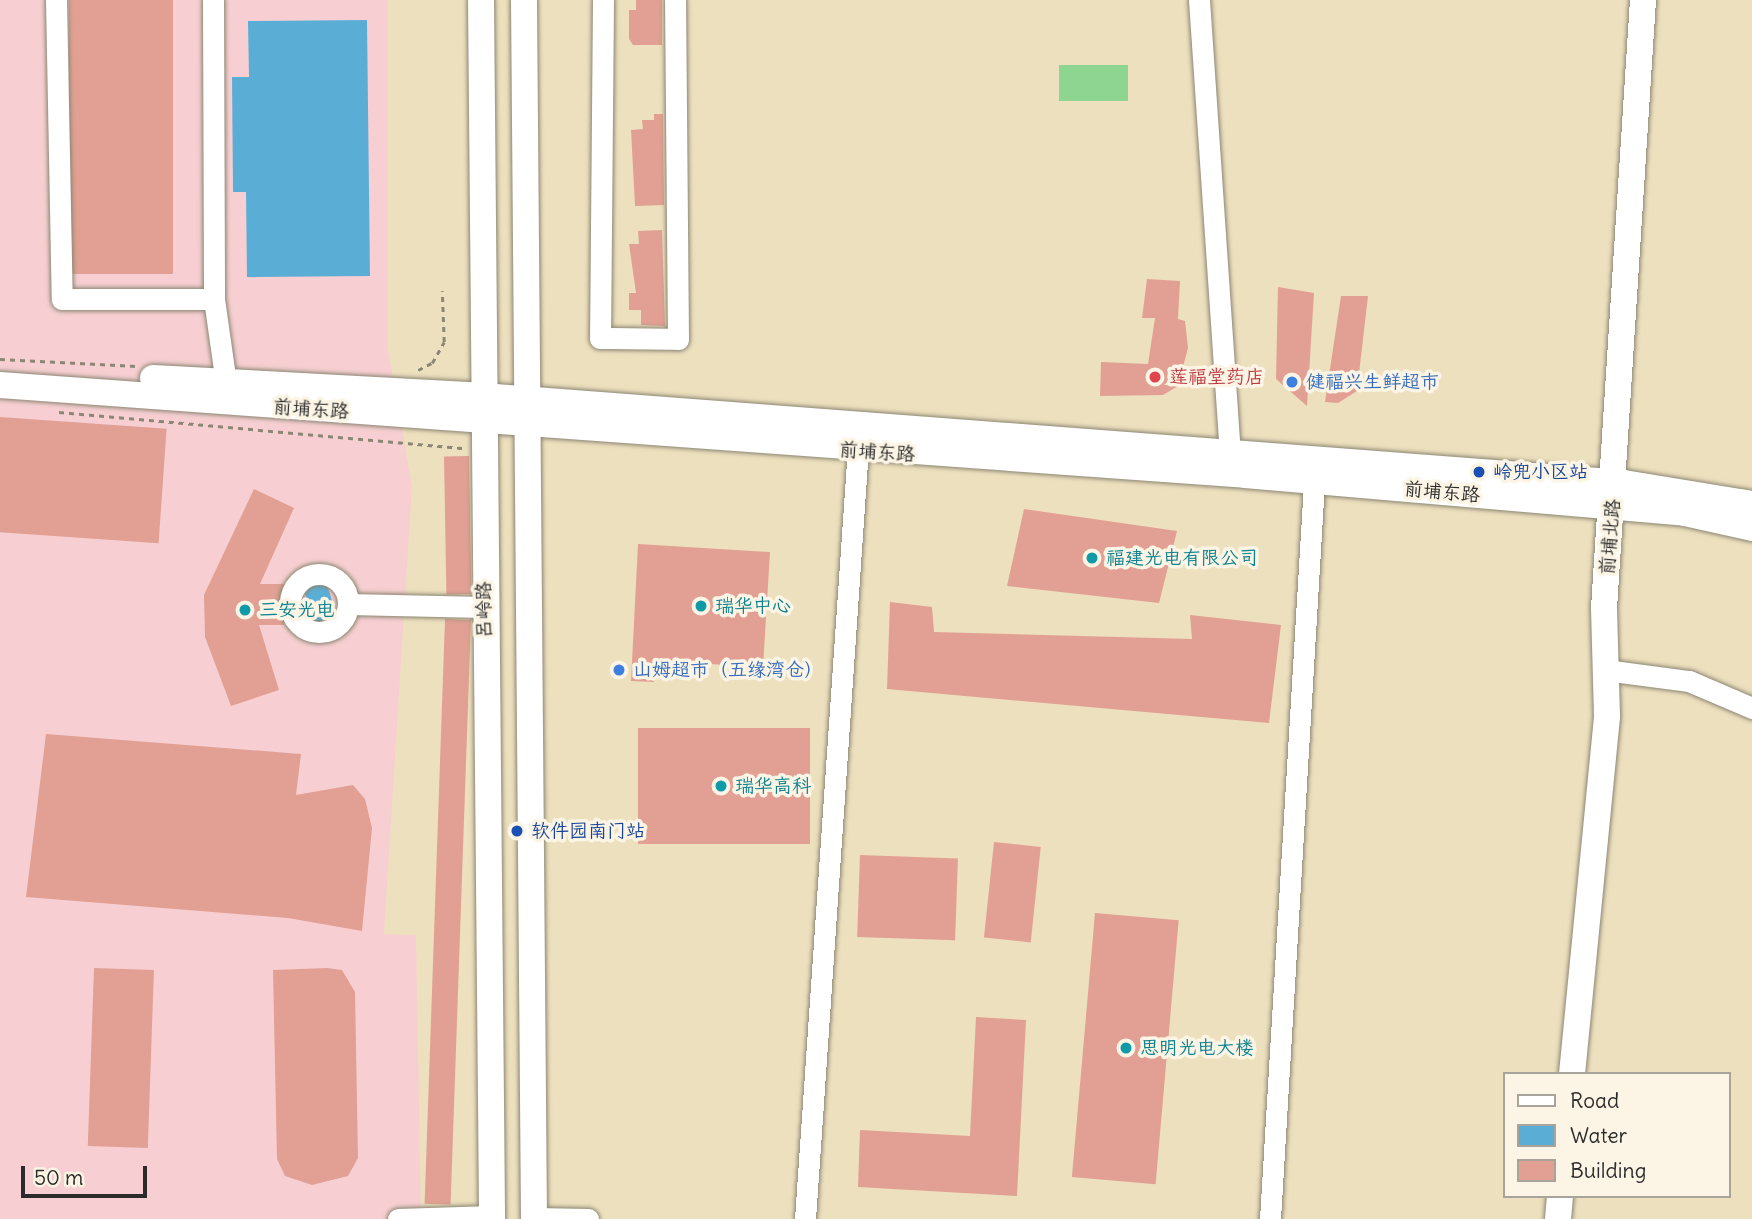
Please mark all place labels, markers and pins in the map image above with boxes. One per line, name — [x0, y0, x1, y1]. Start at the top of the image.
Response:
place label: 莲福堂药店 — [1169, 366, 1264, 388]
marker: 莲福堂药店 — [1147, 369, 1163, 385]
place label: 健福兴生鲜超市 — [1306, 371, 1439, 393]
marker: 健福兴生鲜超市 — [1284, 374, 1300, 390]
place label: 岭兜小区站 — [1493, 461, 1588, 483]
marker: 岭兜小区站 — [1471, 464, 1487, 480]
place label: 福建光电有限公司 — [1106, 547, 1258, 569]
marker: 福建光电有限公司 — [1084, 550, 1100, 566]
place label: 瑞华中心 — [715, 595, 791, 617]
marker: 瑞华中心 — [693, 598, 709, 614]
place label: 三安光电 — [259, 599, 335, 621]
marker: 三安光电 — [237, 602, 253, 618]
place label: 山姆超市（五缘湾仓） — [633, 659, 823, 681]
marker: 山姆超市（五缘湾仓） — [611, 662, 627, 678]
place label: 瑞华高科 — [735, 775, 811, 797]
marker: 瑞华高科 — [713, 778, 729, 794]
place label: 软件园南门站 — [531, 820, 645, 842]
marker: 软件园南门站 — [509, 823, 525, 839]
place label: 思明光电大楼 — [1140, 1037, 1254, 1059]
marker: 思明光电大楼 — [1118, 1040, 1134, 1056]

